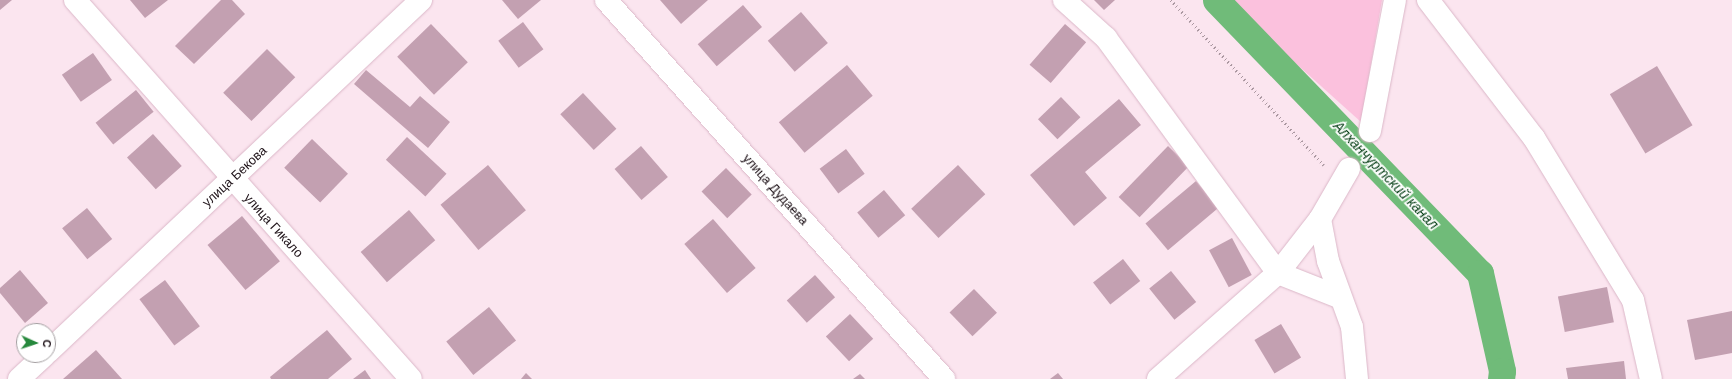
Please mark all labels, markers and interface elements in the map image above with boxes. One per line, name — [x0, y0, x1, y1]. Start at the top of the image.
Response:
water label: Алханчуртский канал — [1330, 117, 1442, 233]
street label: улица Бекова — [200, 143, 270, 211]
street label: улица Дудаева — [739, 151, 811, 229]
street label: улица Гикало — [240, 191, 306, 261]
north arrow — [16, 323, 56, 363]
text: С — [41, 339, 53, 348]

